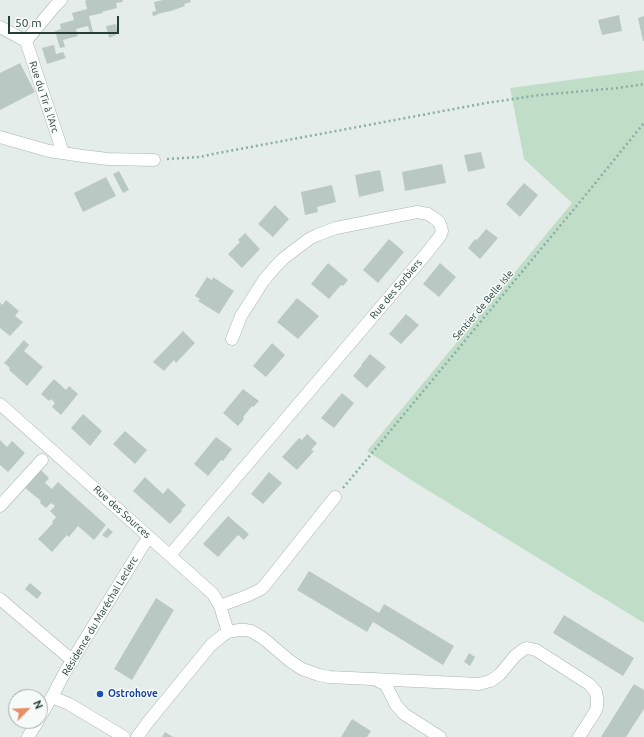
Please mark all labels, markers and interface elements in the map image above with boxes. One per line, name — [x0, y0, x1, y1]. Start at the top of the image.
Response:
scale bar — [10, 8, 121, 34]
text: 50 m — [15, 16, 42, 29]
street label: Rue du Tir à l'Arc — [27, 60, 61, 134]
street label: Rue des Sorbiers — [367, 257, 425, 321]
street label: Sentier de Belle Isle — [450, 267, 516, 343]
street label: Rue des Sources — [91, 483, 153, 541]
street label: Résidence du Maréchal Leclerc — [60, 554, 140, 678]
place label: Ostrohove — [108, 688, 158, 700]
north arrow — [8, 689, 48, 729]
marker: Ostrohove — [95, 689, 105, 699]
text: N — [31, 698, 45, 711]

